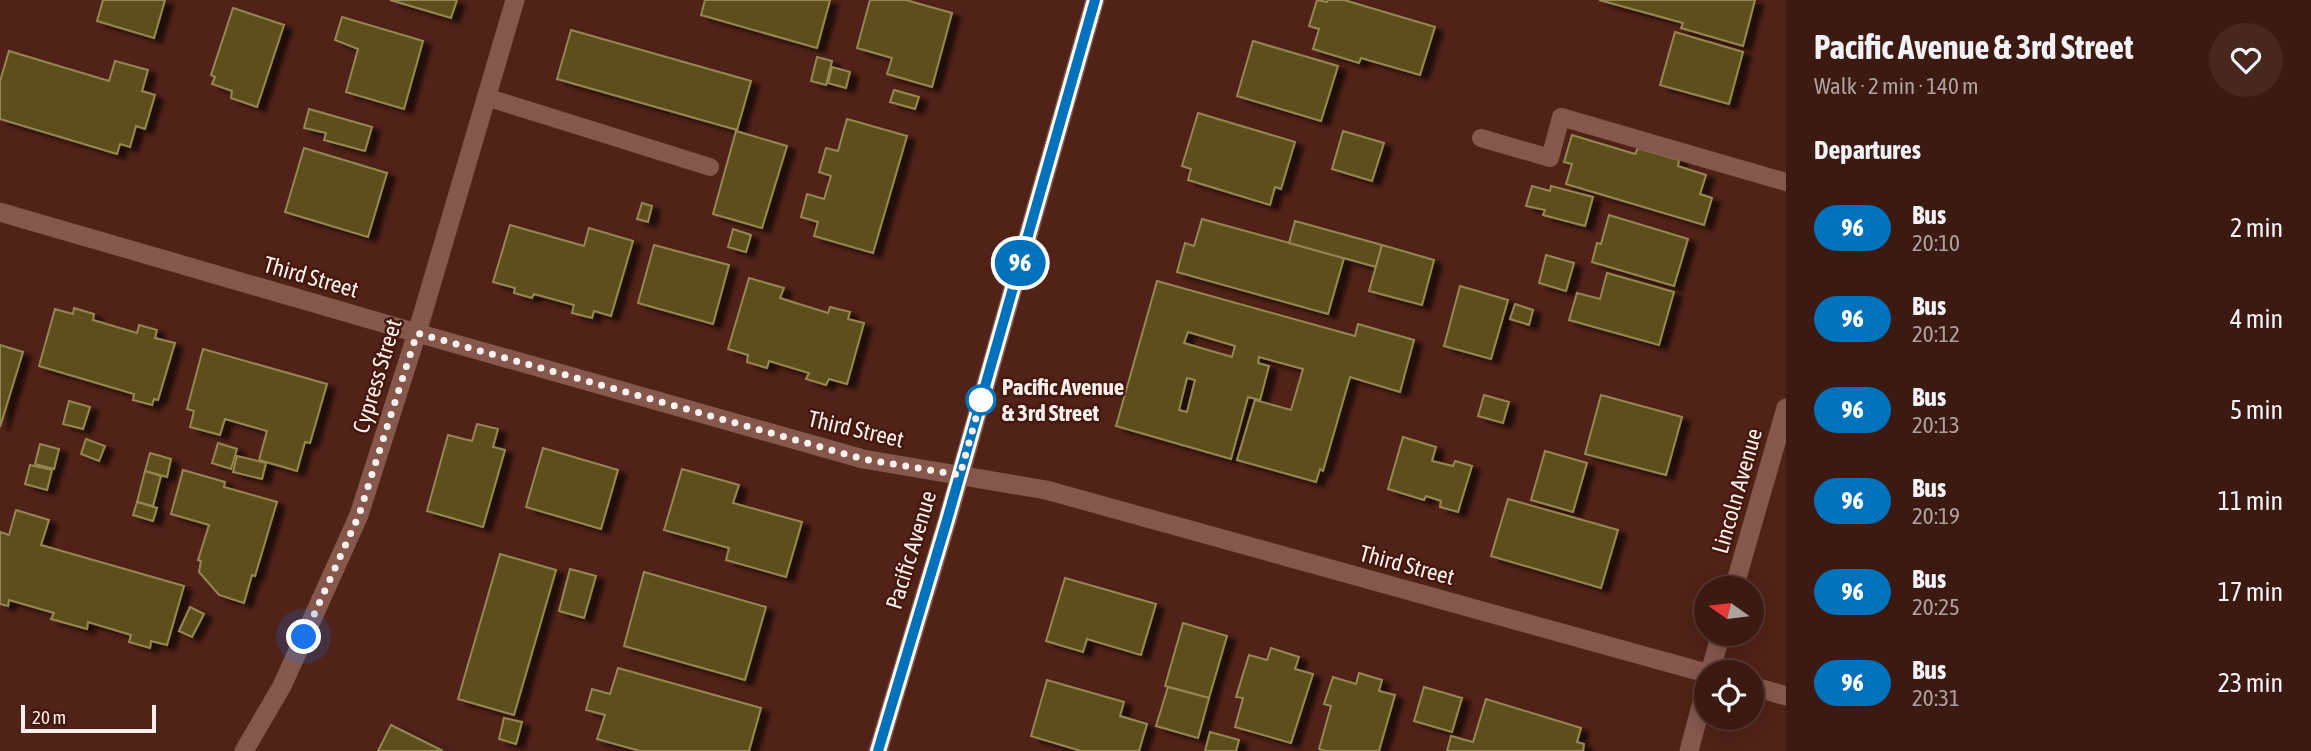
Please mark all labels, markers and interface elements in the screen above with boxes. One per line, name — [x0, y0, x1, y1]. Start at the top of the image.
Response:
button: heart — [2209, 23, 2283, 97]
text: Pacific Avenue & 3rd Street — [1814, 28, 2133, 66]
text: Walk · 2 min · 140 m — [1814, 73, 1978, 99]
text: Departures — [1814, 135, 1921, 165]
text: Bus — [1912, 200, 1946, 230]
text: 2 min — [2230, 213, 2283, 243]
text: 96 — [1841, 214, 1864, 241]
text: 20:10 — [1912, 230, 1960, 256]
line badge: 96 — [988, 240, 1052, 286]
text: 96 — [1009, 249, 1031, 276]
street label: Third Street — [261, 251, 361, 303]
text: Bus — [1912, 291, 1946, 321]
text: 4 min — [2230, 304, 2283, 334]
text: 96 — [1841, 305, 1864, 332]
street label: Cypress Street — [347, 316, 407, 436]
text: 20:12 — [1912, 321, 1960, 347]
place label: Pacific Avenue & 3rd Street — [1002, 374, 1124, 426]
text: Bus — [1912, 382, 1946, 412]
marker: Pacific Avenue & 3rd Street — [966, 385, 996, 415]
text: 5 min — [2230, 395, 2283, 425]
text: 96 — [1841, 396, 1864, 423]
street label: Third Street — [806, 405, 906, 453]
text: 20:13 — [1912, 412, 1960, 438]
street label: Lincoln Avenue — [1707, 426, 1767, 556]
text: Bus — [1912, 473, 1946, 503]
text: 11 min — [2218, 486, 2283, 516]
text: 96 — [1841, 487, 1864, 514]
street label: Pacific Avenue — [881, 488, 941, 612]
text: 20:19 — [1912, 503, 1960, 529]
street label: Third Street — [1357, 540, 1457, 590]
text: Bus — [1912, 564, 1946, 594]
north arrow — [1694, 576, 1764, 646]
map controls — [1694, 576, 1764, 730]
text: 17 min — [2218, 577, 2283, 607]
text: 96 — [1841, 578, 1864, 605]
text: 20:25 — [1912, 594, 1960, 620]
your location — [286, 619, 321, 654]
text: Bus — [1912, 655, 1946, 685]
button: locate — [1694, 660, 1764, 730]
text: 23 min — [2218, 668, 2283, 698]
text: 96 — [1841, 669, 1864, 696]
text: 20:31 — [1912, 685, 1960, 711]
scale bar — [21, 702, 156, 734]
text: 20 m — [32, 706, 66, 728]

